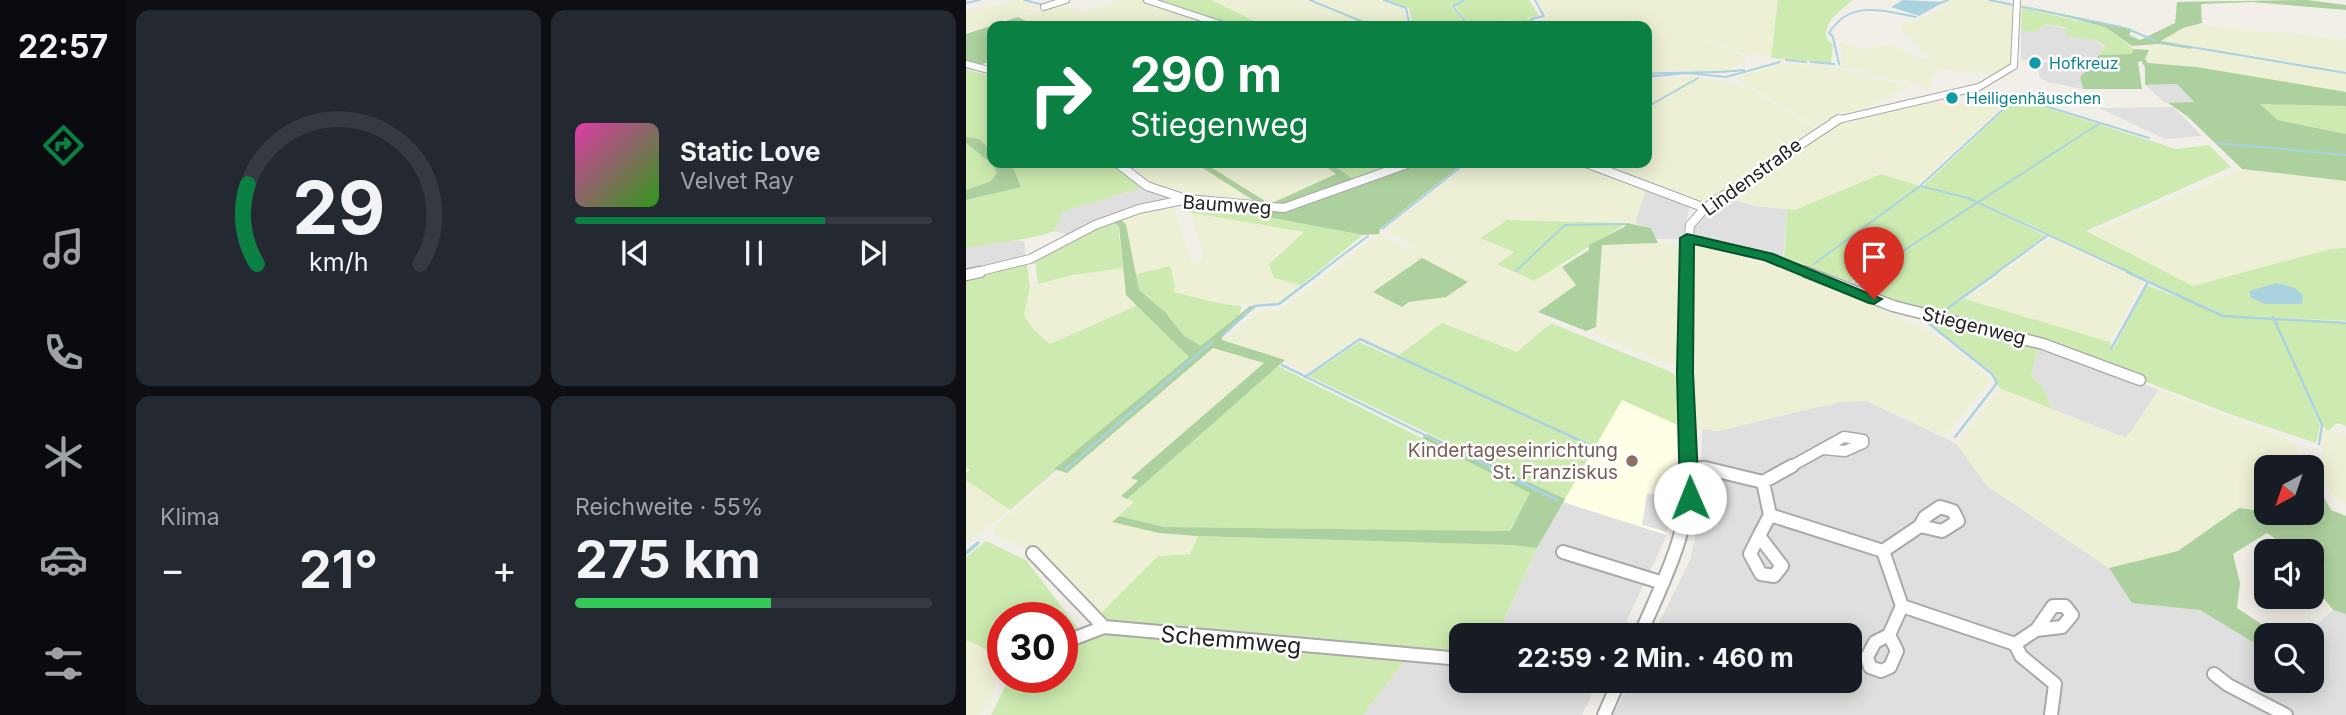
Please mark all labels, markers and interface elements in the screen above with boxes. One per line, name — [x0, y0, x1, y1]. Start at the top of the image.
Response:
text: 22:57 — [18, 27, 108, 66]
text: 290 m — [1130, 45, 1282, 104]
icon: right — [1015, 49, 1106, 140]
place label: Hofkreuz — [2049, 53, 2119, 73]
marker: Hofkreuz — [2027, 55, 2043, 71]
place label: Heiligenhäuschen — [1966, 88, 2101, 108]
marker: Heiligenhäuschen — [1944, 90, 1960, 106]
text: Stiegenweg — [1130, 105, 1308, 144]
icon: directions — [39, 121, 88, 170]
street label: Lindenstraße — [1698, 133, 1806, 221]
text: Static Love — [680, 136, 821, 167]
text: 29 — [292, 163, 385, 252]
text: Velvet Ray — [680, 167, 794, 195]
street label: Baumweg — [1182, 190, 1272, 220]
icon: music — [39, 224, 88, 273]
pin — [1844, 227, 1904, 299]
icon: previous — [616, 234, 654, 272]
icon: pause — [735, 234, 773, 272]
icon: next — [854, 234, 892, 272]
icon: arrive — [1855, 238, 1893, 276]
text: km/h — [309, 247, 368, 277]
street label: Stiegenweg — [1920, 302, 2028, 350]
icon: phone — [39, 328, 88, 377]
icon: climate — [39, 432, 88, 481]
place label: Kindertageseinrichtung St. Franziskus — [1408, 439, 1618, 484]
marker: Kindertageseinrichtung St. Franziskus — [1624, 453, 1640, 469]
north arrow — [2254, 455, 2324, 525]
map controls — [2254, 455, 2324, 693]
position arrow — [1653, 461, 1727, 535]
text: Reichweite · 55% — [575, 493, 763, 521]
text: Klima — [160, 503, 220, 531]
text: 275 km — [575, 528, 761, 591]
icon: car — [39, 535, 88, 584]
text: 21° — [299, 538, 378, 601]
button: sound — [2254, 539, 2324, 609]
text: − — [160, 546, 185, 592]
text: + — [492, 546, 517, 592]
speed limit sign: 30 — [987, 602, 1078, 693]
street label: Schemmweg — [1159, 620, 1303, 660]
button: search — [2254, 623, 2324, 693]
icon: filters — [39, 639, 88, 688]
text: 22:59 · 2 Min. · 460 m — [1517, 642, 1794, 673]

